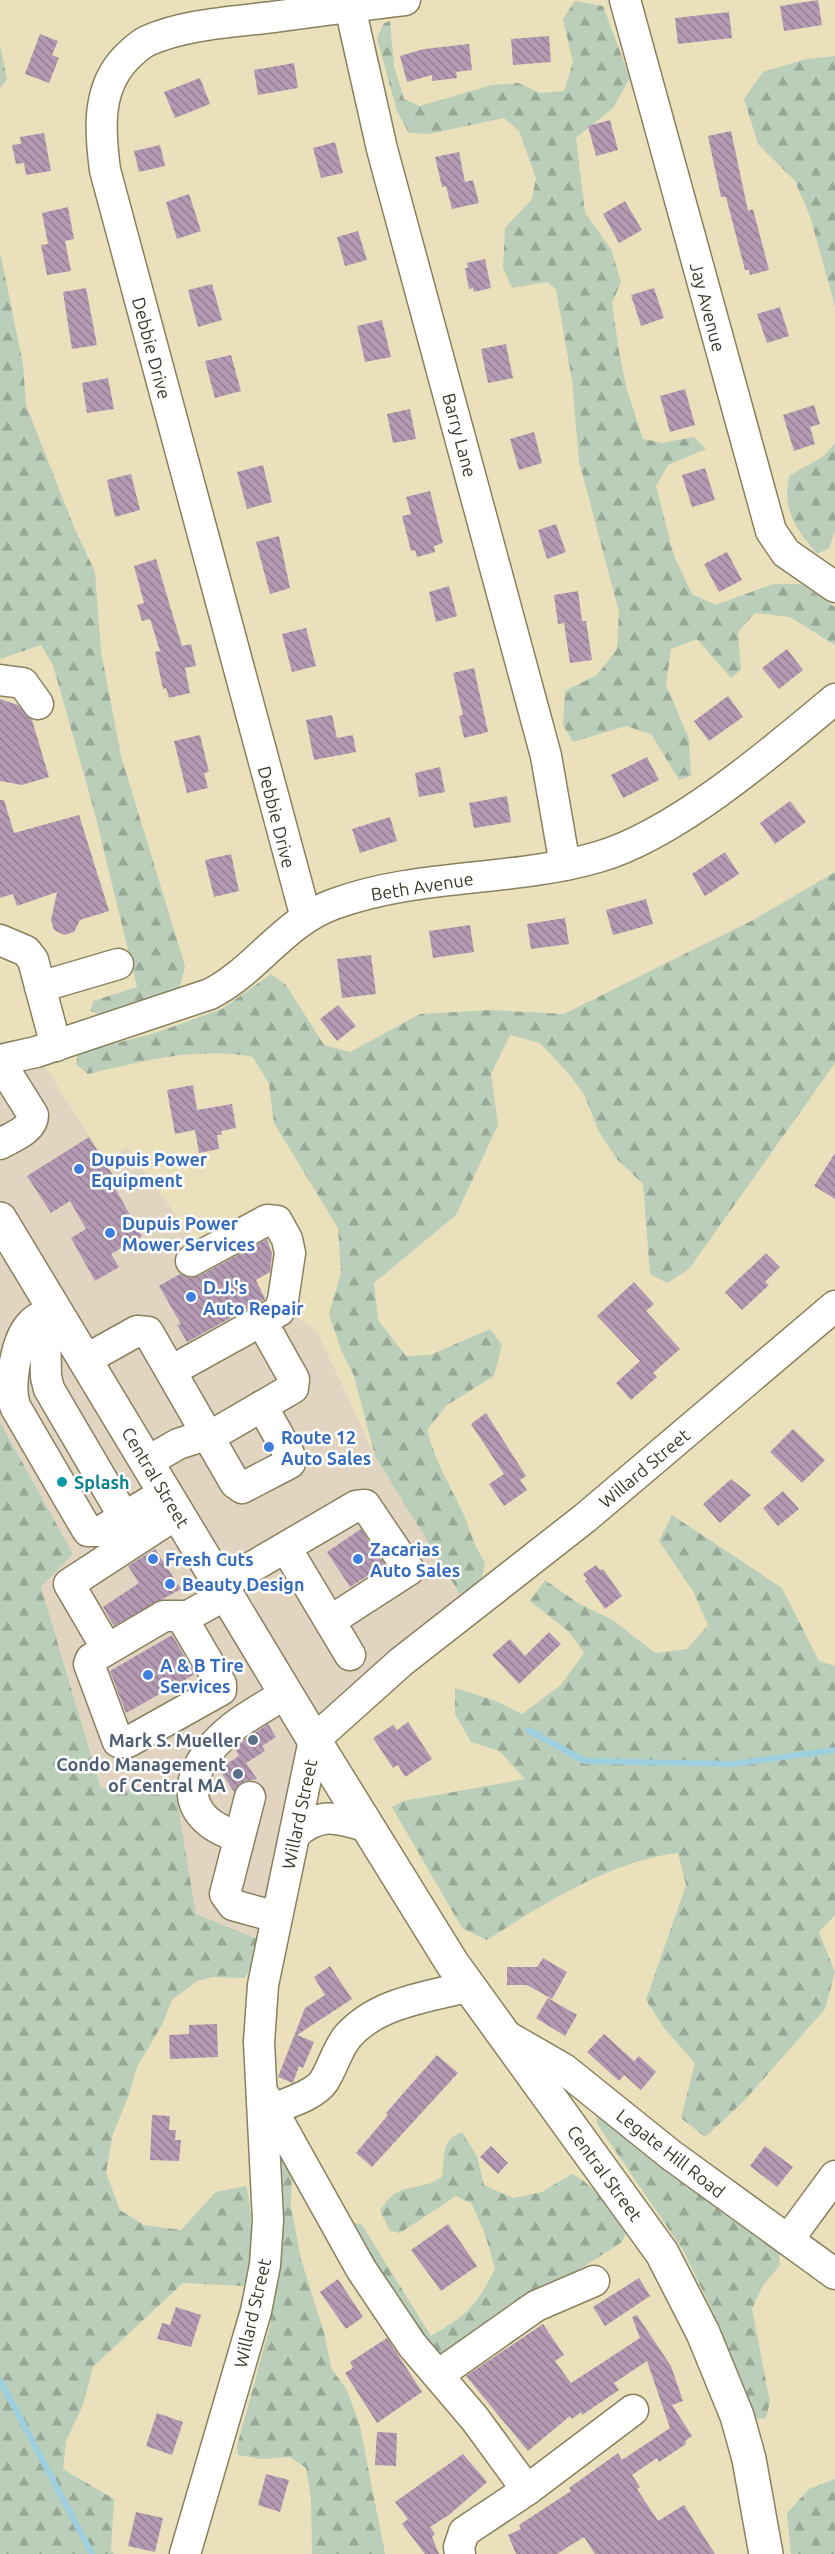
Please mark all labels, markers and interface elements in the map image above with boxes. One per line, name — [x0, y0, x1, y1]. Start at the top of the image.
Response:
street label: Jay Avenue — [686, 260, 730, 354]
street label: Debbie Drive — [129, 295, 175, 401]
street label: Barry Lane — [439, 391, 481, 479]
street label: Debbie Drive — [255, 764, 299, 870]
street label: Beth Avenue — [369, 868, 475, 904]
place label: Dupuis Power Equipment — [91, 1149, 208, 1190]
marker: Dupuis Power Equipment — [72, 1162, 86, 1176]
place label: Dupuis Power Mower Services — [122, 1213, 255, 1254]
marker: Dupuis Power Mower Services — [103, 1226, 117, 1240]
place label: D.J.'s Auto Repair — [203, 1277, 304, 1318]
marker: D.J.'s Auto Repair — [184, 1290, 198, 1304]
street label: Central Street — [118, 1423, 194, 1531]
street label: Willard Street — [595, 1424, 693, 1512]
place label: Route 12 Auto Sales — [281, 1427, 371, 1468]
marker: Route 12 Auto Sales — [262, 1440, 276, 1454]
place label: Splash — [74, 1472, 129, 1492]
marker: Splash — [55, 1475, 69, 1489]
place label: Zacarias Auto Sales — [370, 1539, 460, 1580]
place label: Fresh Cuts — [165, 1549, 254, 1569]
marker: Fresh Cuts — [146, 1552, 160, 1566]
marker: Zacarias Auto Sales — [351, 1552, 365, 1566]
place label: Beauty Design — [182, 1574, 304, 1594]
marker: Beauty Design — [163, 1577, 177, 1591]
place label: A & B Tire Services — [160, 1655, 244, 1696]
marker: A & B Tire Services — [141, 1668, 155, 1682]
place label: Mark S. Mueller — [109, 1730, 242, 1750]
marker: Mark S. Mueller — [246, 1733, 260, 1747]
place label: Condo Management of Central MA — [56, 1754, 226, 1795]
street label: Willard Street — [278, 1757, 320, 1871]
marker: Condo Management of Central MA — [231, 1767, 245, 1781]
street label: Legate Hill Road — [613, 2105, 729, 2201]
street label: Central Street — [564, 2121, 646, 2225]
street label: Willard Street — [230, 2256, 274, 2370]

